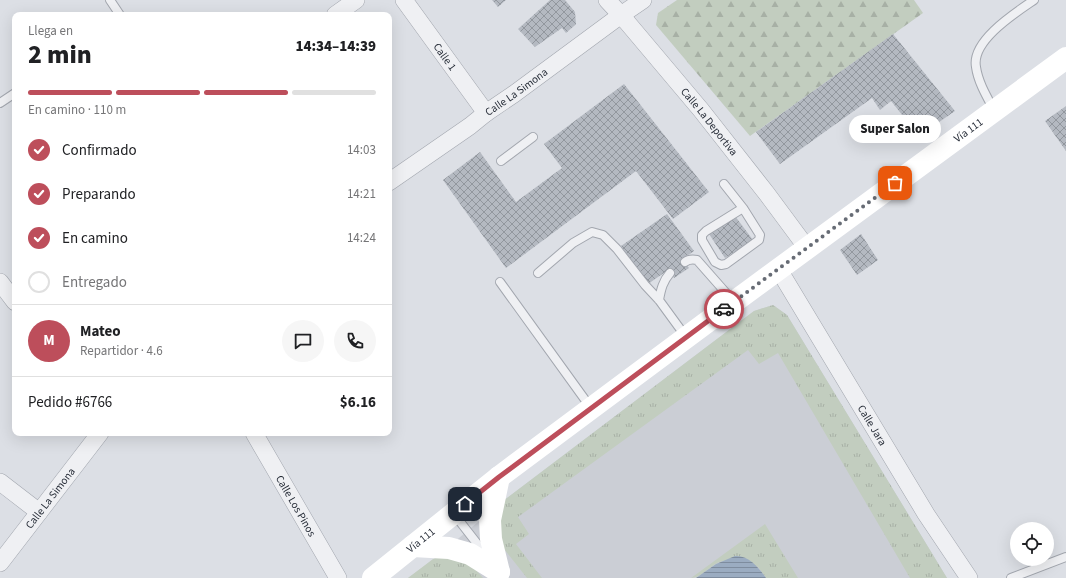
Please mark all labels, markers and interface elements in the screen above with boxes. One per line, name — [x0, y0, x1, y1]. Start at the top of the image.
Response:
text: Llega en — [28, 22, 73, 40]
text: 2 min — [28, 36, 92, 73]
text: 14:34–14:39 — [295, 36, 376, 57]
street label: Calle 1 — [430, 40, 460, 74]
street label: Calle La Simona — [482, 65, 551, 120]
street label: Calle La Deportiva — [677, 85, 741, 159]
text: En camino · 110 m — [28, 101, 126, 119]
callout: Super Salon — [849, 115, 941, 143]
street label: Vía 111 — [951, 115, 986, 146]
text: Super Salon — [860, 120, 930, 138]
icon: check — [28, 139, 50, 161]
text: Confirmado — [62, 140, 137, 161]
text: 14:03 — [347, 141, 376, 159]
pin — [878, 166, 912, 200]
icon: bag — [884, 172, 906, 194]
icon: check — [28, 183, 50, 205]
text: Preparando — [62, 184, 136, 205]
text: 14:21 — [347, 185, 376, 203]
icon: check — [28, 227, 50, 249]
text: En camino — [62, 228, 128, 249]
text: 14:24 — [347, 229, 376, 247]
text: Entregado — [62, 272, 127, 293]
courier — [704, 289, 744, 329]
icon: car — [713, 298, 735, 320]
button: chat — [282, 320, 324, 362]
button: phone — [334, 320, 376, 362]
text: Mateo — [80, 321, 121, 342]
text: M — [43, 330, 55, 351]
text: Repartidor · 4.6 — [80, 342, 163, 360]
text: Pedido #6766 — [28, 392, 112, 413]
text: $6.16 — [340, 392, 376, 413]
street label: Calle Jara — [854, 402, 890, 448]
street label: Calle La Simona — [22, 465, 79, 532]
street label: Calle Los Pinos — [272, 472, 320, 540]
pin — [448, 487, 482, 521]
icon: home — [454, 493, 476, 515]
map controls — [1010, 522, 1054, 566]
button: locate — [1010, 522, 1054, 566]
street label: Vía 111 — [403, 524, 438, 556]

